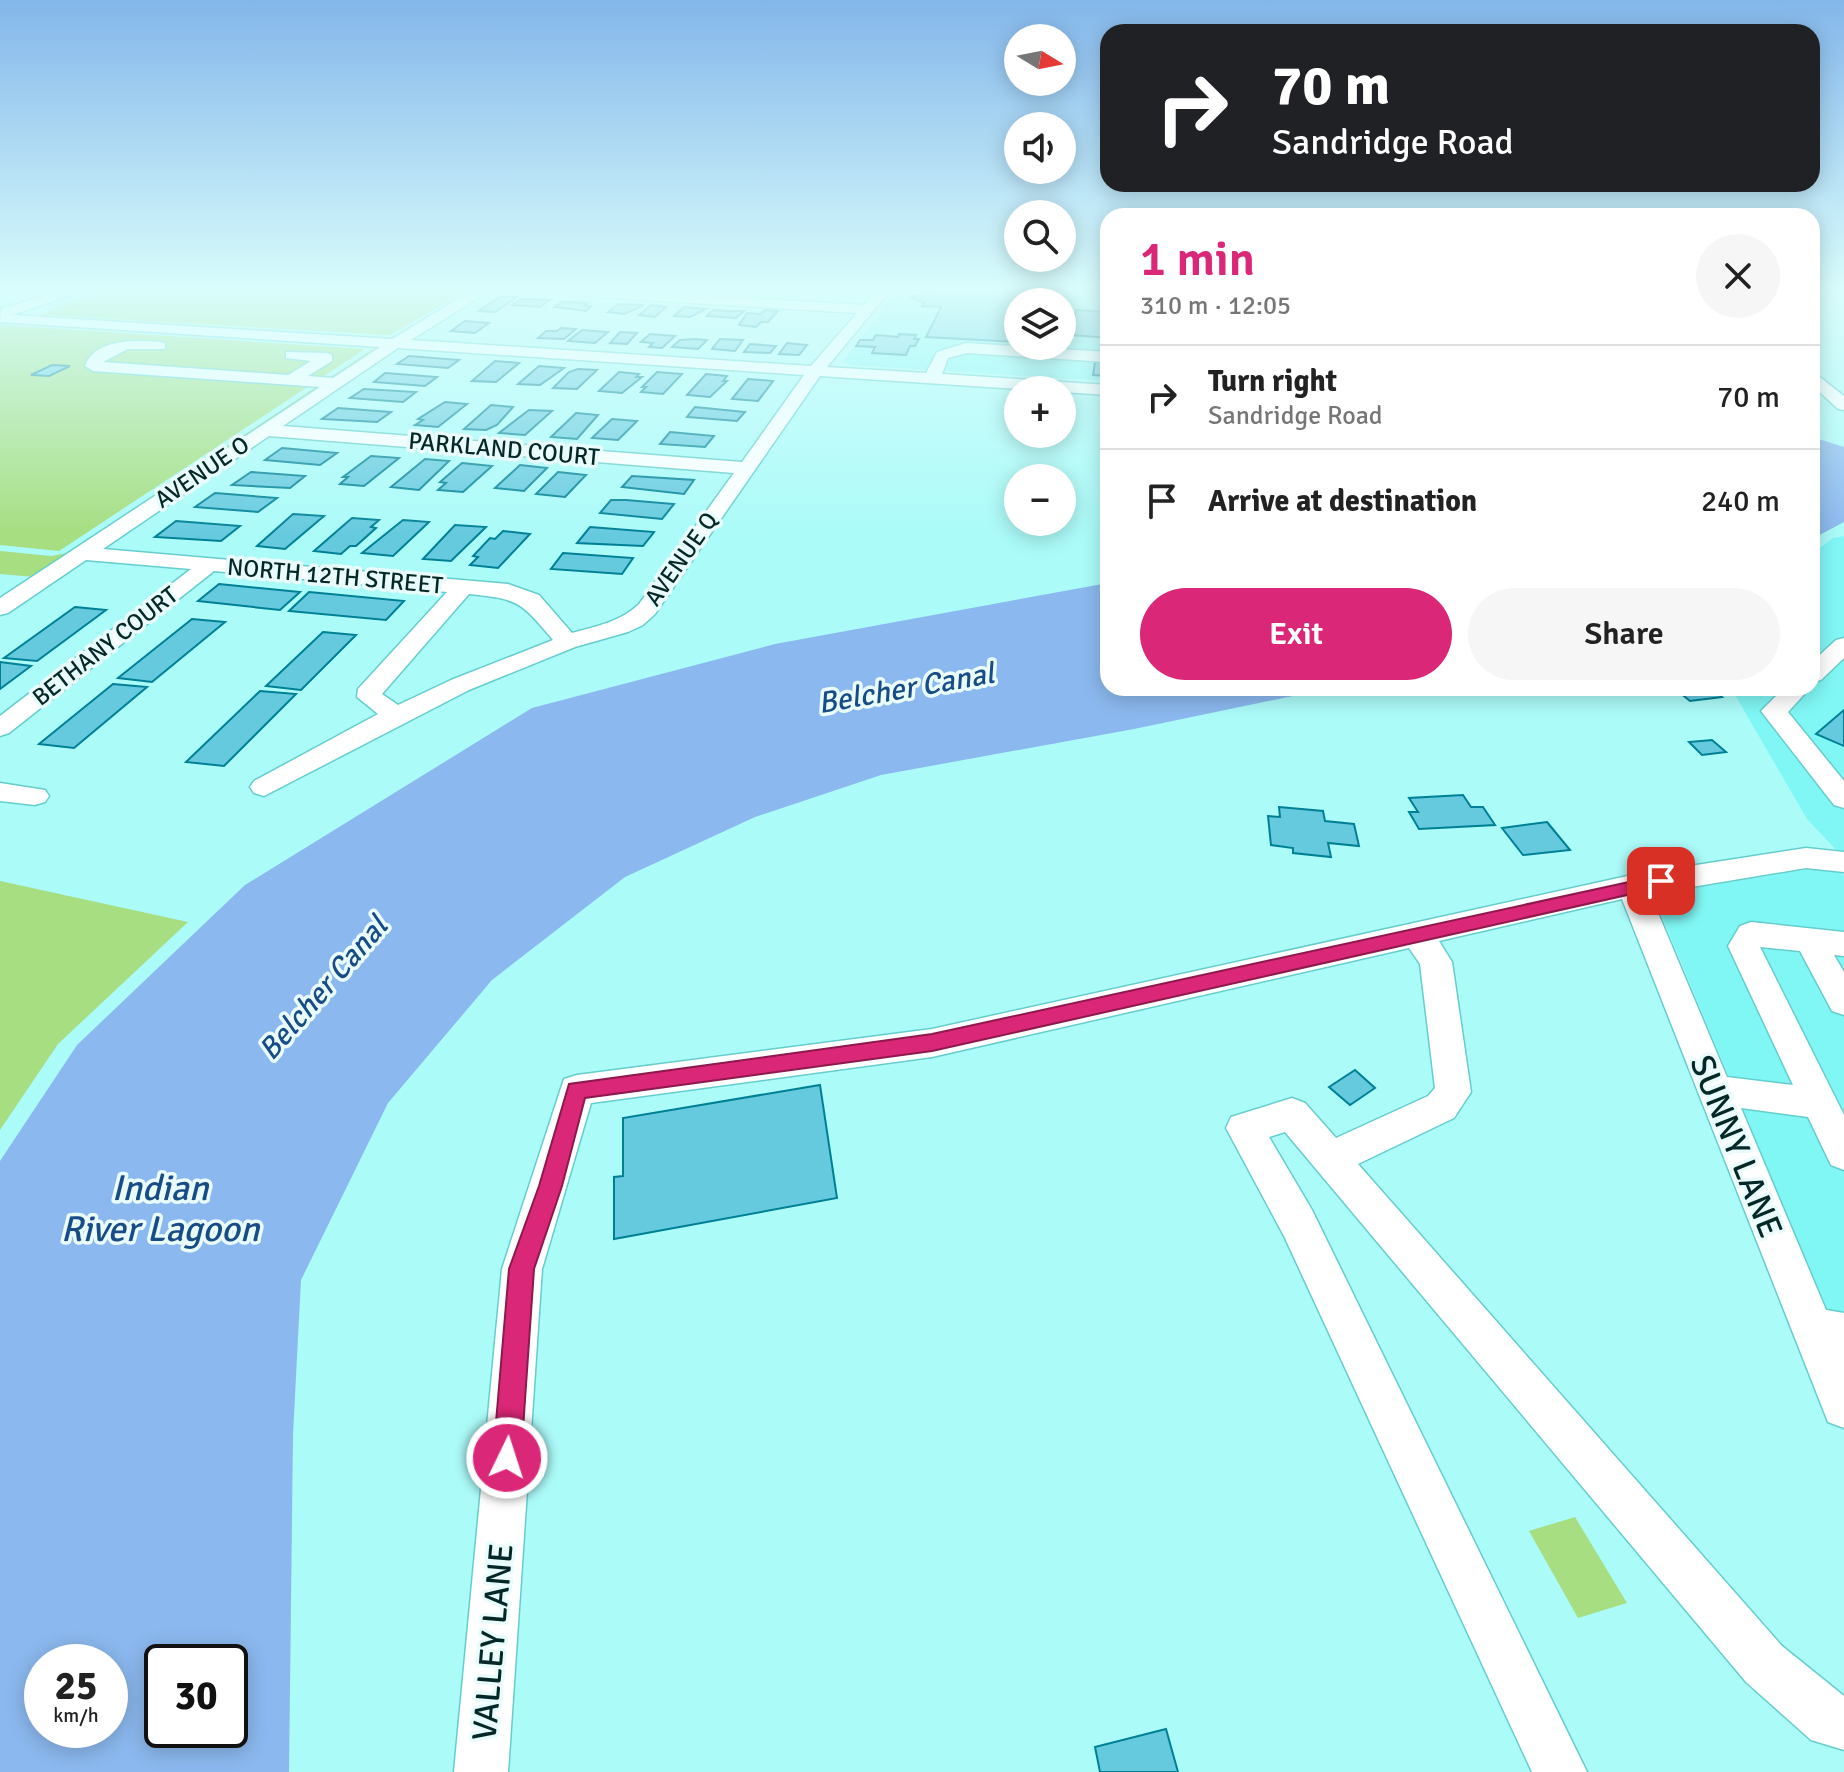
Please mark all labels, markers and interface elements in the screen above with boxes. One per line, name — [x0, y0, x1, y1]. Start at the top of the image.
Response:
north arrow — [1004, 24, 1076, 96]
map controls — [1004, 24, 1076, 536]
text: 70 m — [1272, 51, 1390, 120]
icon: right — [1140, 56, 1244, 160]
button: sound — [1004, 112, 1076, 184]
text: Sandridge Road — [1272, 120, 1514, 165]
button: search — [1004, 200, 1076, 272]
text: 1 min — [1140, 230, 1255, 289]
button: close — [1696, 234, 1780, 318]
button: layers — [1004, 288, 1076, 360]
text: 310 m · 12:05 — [1140, 290, 1291, 322]
text: Turn right — [1208, 363, 1337, 400]
icon: right — [1140, 375, 1184, 419]
button: + — [1004, 376, 1076, 448]
text: 70 m — [1717, 379, 1780, 416]
text: Sandridge Road — [1208, 400, 1383, 432]
street label: PARKLAND COURT — [407, 426, 601, 472]
street label: AVENUE O — [149, 429, 255, 515]
button: − — [1004, 464, 1076, 536]
icon: arrive — [1140, 479, 1184, 523]
text: Arrive at destination — [1208, 483, 1477, 520]
text: 240 m — [1701, 483, 1780, 520]
street label: AVENUE Q — [638, 506, 724, 612]
street label: NORTH 12TH STREET — [226, 552, 444, 600]
street label: BETHANY COURT — [26, 580, 184, 712]
button: Exit — [1140, 588, 1452, 680]
button: Share — [1468, 588, 1780, 680]
water label: Belcher Canal — [815, 654, 999, 722]
pin — [1627, 847, 1695, 915]
icon: arrive — [1639, 859, 1683, 903]
water label: Belcher Canal — [251, 907, 397, 1068]
street label: SUNNY LANE — [1680, 1049, 1792, 1244]
water label: Indian River Lagoon — [61, 1166, 261, 1252]
position arrow — [465, 1416, 549, 1500]
street label: VALLEY LANE — [463, 1542, 523, 1742]
speed limit sign: 30 — [144, 1644, 248, 1748]
text: 25 — [54, 1661, 98, 1711]
text: km/h — [53, 1703, 99, 1728]

